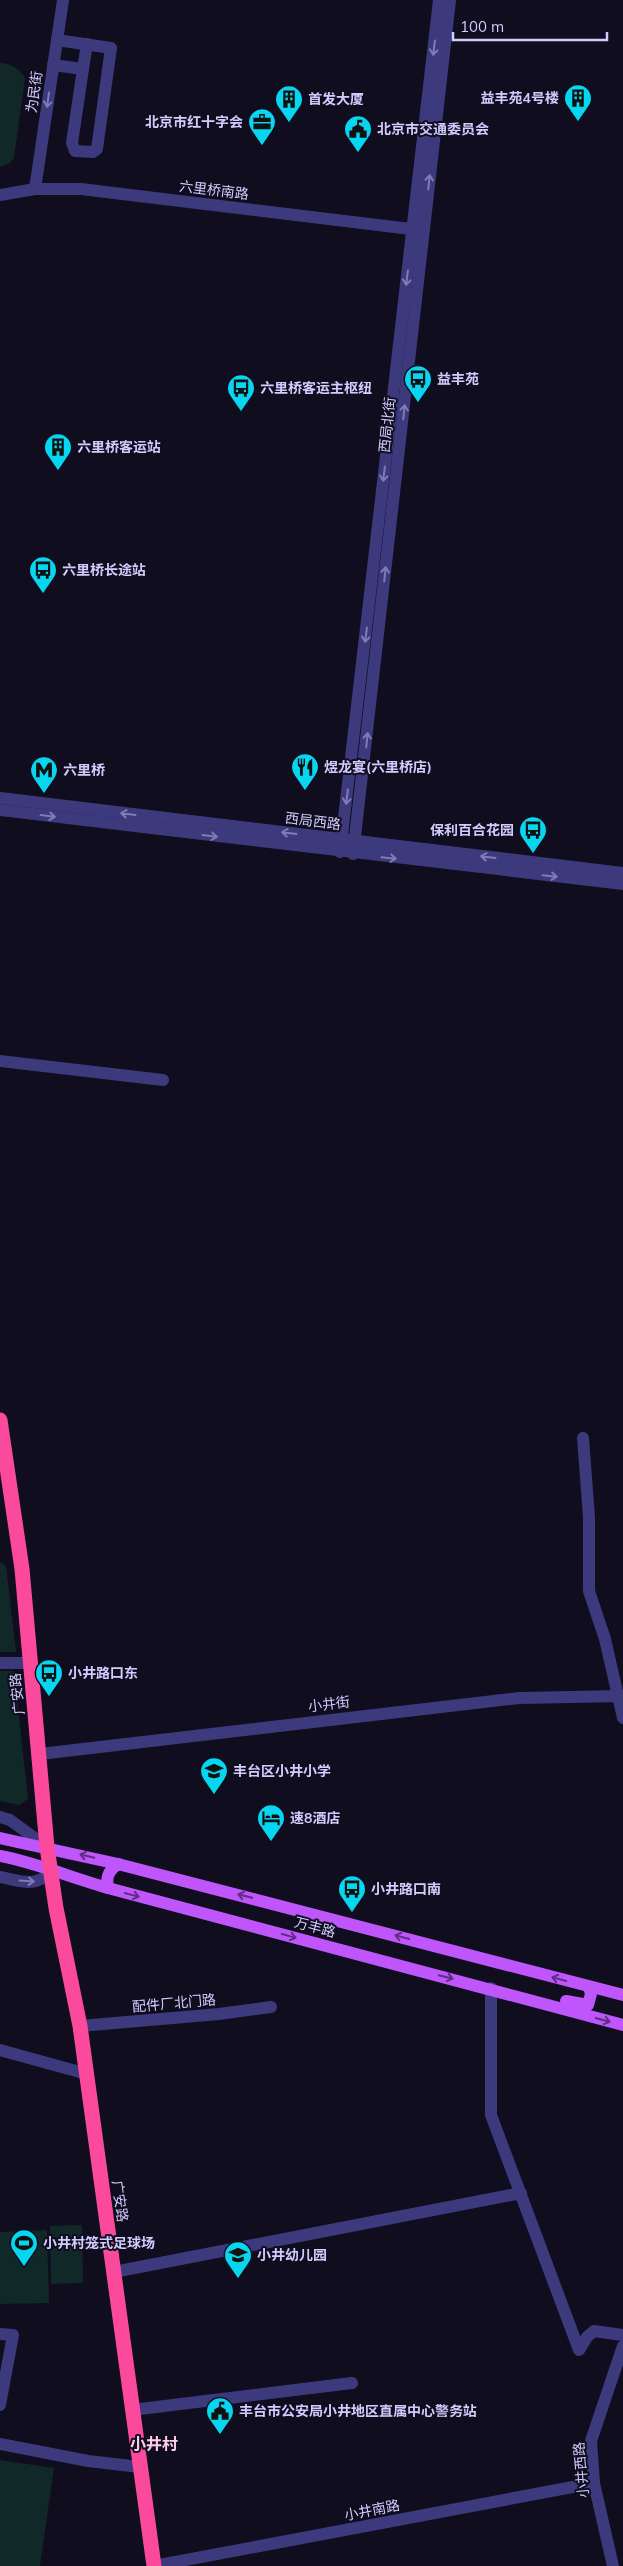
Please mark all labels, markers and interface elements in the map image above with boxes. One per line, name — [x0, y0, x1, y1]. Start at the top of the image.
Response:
scale bar — [453, 10, 607, 42]
text: 100 m — [460, 17, 504, 36]
one-way arrow — [429, 40, 439, 56]
street label: 为民街 — [22, 70, 46, 114]
building icon: 益丰苑4号楼 — [563, 83, 593, 122]
building icon: 首发大厦 — [274, 84, 304, 123]
place label: 益丰苑4号楼 — [481, 89, 559, 107]
place label: 首发大厦 — [308, 90, 364, 108]
one-way arrow — [42, 92, 52, 108]
office icon: 北京市红十字会 — [247, 107, 277, 146]
place label: 北京市红十字会 — [145, 113, 243, 131]
public building icon: 北京市交通委员会 — [343, 114, 373, 153]
place label: 北京市交通委员会 — [377, 120, 489, 138]
one-way arrow — [424, 175, 434, 191]
street label: 六里桥南路 — [178, 177, 250, 203]
one-way arrow — [402, 270, 412, 286]
bus stop icon: 益丰苑 — [403, 364, 433, 403]
place label: 益丰苑 — [437, 370, 479, 388]
bus stop icon: 六里桥客运主枢纽 — [226, 373, 256, 412]
place label: 六里桥客运主枢纽 — [260, 379, 372, 397]
street label: 西局北街 — [375, 396, 399, 454]
one-way arrow — [399, 405, 409, 421]
building icon: 六里桥客运站 — [43, 432, 73, 471]
place label: 六里桥客运站 — [77, 438, 161, 456]
one-way arrow — [379, 466, 389, 482]
bus stop icon: 六里桥长途站 — [28, 555, 58, 594]
place label: 六里桥长途站 — [62, 561, 146, 579]
one-way arrow — [380, 566, 390, 582]
one-way arrow — [361, 627, 371, 643]
one-way arrow — [362, 732, 372, 748]
restaurant icon: 煜龙宴(六里桥店) — [290, 752, 320, 791]
metro station icon: 六里桥 — [29, 755, 59, 794]
place label: 煜龙宴(六里桥店) — [324, 758, 432, 776]
place label: 六里桥 — [63, 761, 105, 779]
one-way arrow — [342, 789, 352, 805]
one-way arrow — [120, 809, 136, 819]
street label: 西局西路 — [284, 809, 342, 833]
one-way arrow — [40, 811, 56, 821]
bus stop icon: 保利百合花园 — [518, 815, 548, 854]
place label: 保利百合花园 — [430, 821, 514, 839]
one-way arrow — [282, 828, 298, 838]
one-way arrow — [201, 831, 217, 841]
one-way arrow — [480, 852, 496, 862]
one-way arrow — [381, 853, 397, 863]
one-way arrow — [542, 871, 558, 881]
bus stop icon: 小井路口东 — [34, 1658, 64, 1697]
place label: 小井路口东 — [68, 1664, 138, 1682]
street label: 广安路 — [6, 1672, 28, 1716]
street label: 小井街 — [307, 1693, 351, 1715]
school or university icon: 丰台区小井小学 — [199, 1756, 229, 1795]
place label: 丰台区小井小学 — [233, 1762, 331, 1780]
hotel icon: 速8酒店 — [256, 1803, 286, 1842]
place label: 速8酒店 — [290, 1809, 340, 1827]
one-way arrow — [79, 1851, 95, 1860]
bus stop icon: 小井路口南 — [337, 1874, 367, 1913]
one-way arrow — [19, 1877, 35, 1886]
place label: 小井路口南 — [371, 1880, 441, 1898]
one-way arrow — [124, 1891, 140, 1900]
one-way arrow — [237, 1891, 253, 1900]
street label: 万丰路 — [292, 1913, 338, 1941]
one-way arrow — [394, 1931, 410, 1941]
one-way arrow — [281, 1932, 297, 1941]
one-way arrow — [438, 1973, 454, 1982]
one-way arrow — [551, 1973, 567, 1983]
street label: 配件厂北门路 — [131, 1990, 217, 2016]
one-way arrow — [595, 2015, 611, 2025]
street label: 广安路 — [108, 2179, 132, 2223]
sports icon: 小井村笼式足球场 — [9, 2228, 39, 2267]
place label: 小井村笼式足球场 — [43, 2234, 155, 2252]
school or university icon: 小井幼儿园 — [223, 2240, 253, 2279]
place label: 小井幼儿园 — [257, 2246, 327, 2264]
public building icon: 丰台市公安局小井地区直属中心警务站 — [205, 2396, 235, 2435]
place label: 丰台市公安局小井地区直属中心警务站 — [239, 2402, 477, 2420]
district label: 小井村 — [130, 2434, 178, 2454]
street label: 小井西路 — [570, 2441, 592, 2499]
street label: 小井南路 — [343, 2496, 401, 2524]

